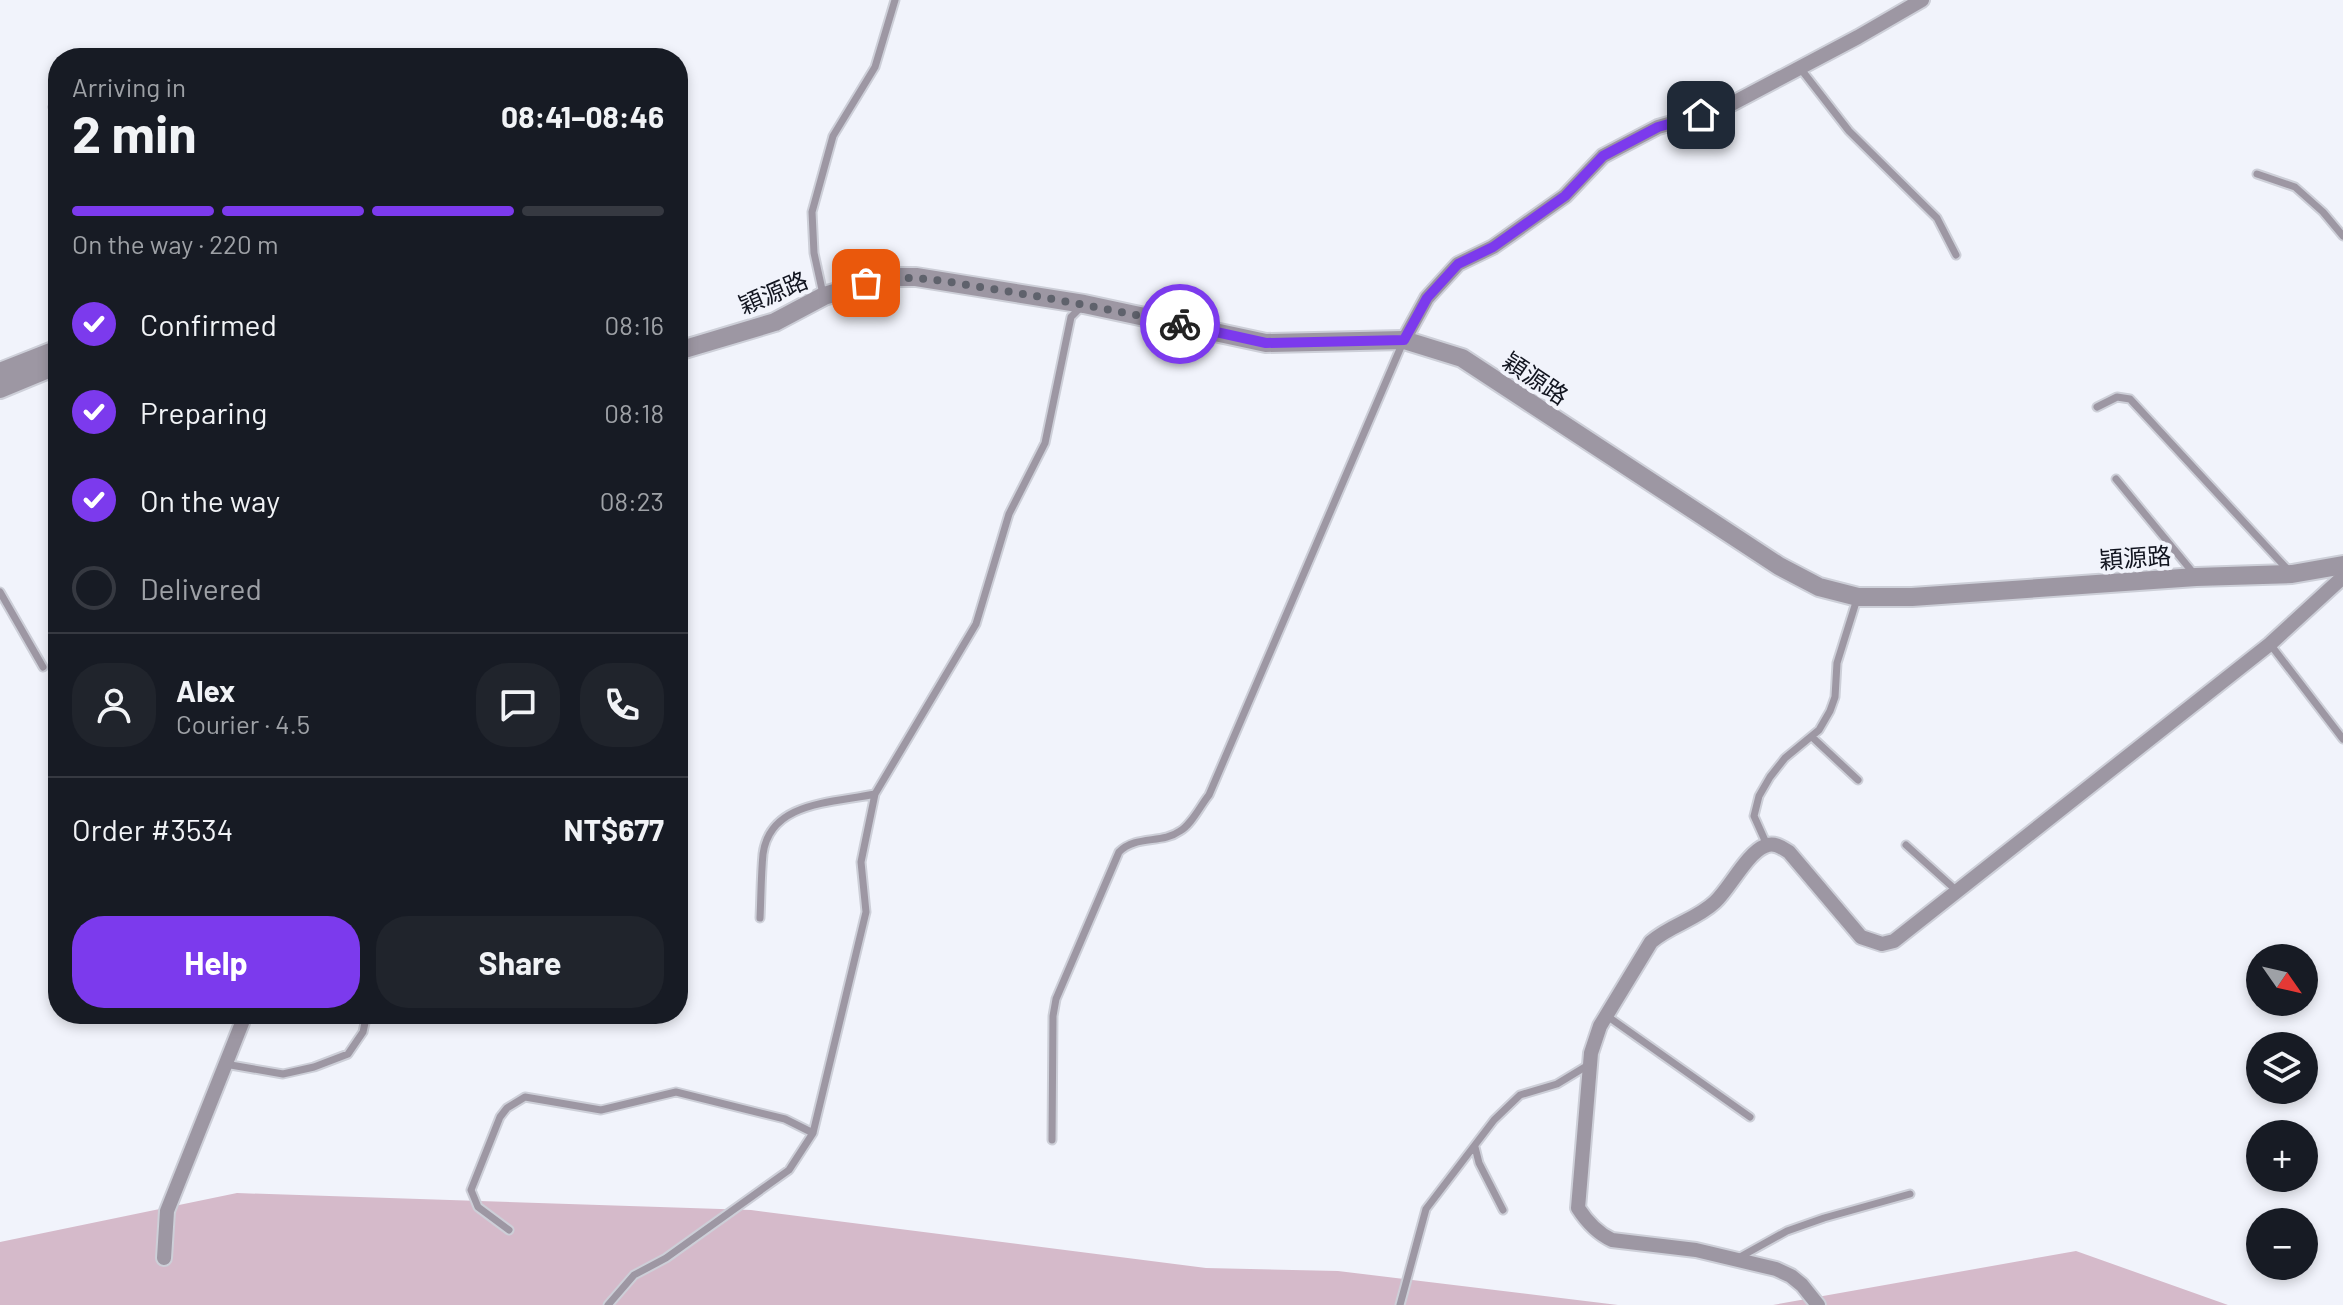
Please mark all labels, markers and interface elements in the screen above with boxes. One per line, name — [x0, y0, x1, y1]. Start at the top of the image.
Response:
text: Arriving in — [72, 71, 186, 102]
pin — [1667, 81, 1735, 149]
icon: home — [1679, 93, 1723, 137]
text: 08:41–08:46 — [501, 98, 664, 134]
text: 2 min — [72, 101, 197, 163]
text: On the way · 220 m — [72, 228, 278, 259]
pin — [832, 249, 900, 317]
icon: bag — [844, 261, 888, 305]
street label: 穎源路 — [734, 265, 812, 319]
courier — [1140, 284, 1220, 364]
icon: check — [72, 302, 116, 346]
icon: bike — [1158, 302, 1202, 346]
text: Confirmed — [140, 306, 277, 342]
text: 08:16 — [604, 309, 664, 340]
street label: 穎源路 — [1498, 346, 1574, 410]
icon: check — [72, 390, 116, 434]
text: Preparing — [140, 394, 267, 430]
text: 08:18 — [604, 397, 664, 428]
icon: check — [72, 478, 116, 522]
text: On the way — [140, 482, 280, 518]
text: 08:23 — [600, 485, 664, 516]
street label: 穎源路 — [2098, 540, 2172, 574]
text: Delivered — [140, 570, 262, 606]
button: person — [72, 663, 156, 747]
button: chat — [476, 663, 560, 747]
button: phone — [580, 663, 664, 747]
text: Alex — [176, 672, 235, 708]
text: Courier · 4.5 — [176, 708, 310, 739]
text: Order #3534 — [72, 811, 233, 847]
text: NT$677 — [563, 811, 664, 847]
button: Help — [72, 916, 360, 1008]
button: Share — [376, 916, 664, 1008]
north arrow — [2246, 944, 2318, 1016]
map controls — [2246, 944, 2318, 1280]
button: layers — [2246, 1032, 2318, 1104]
button: + — [2246, 1120, 2318, 1192]
button: − — [2246, 1208, 2318, 1280]

